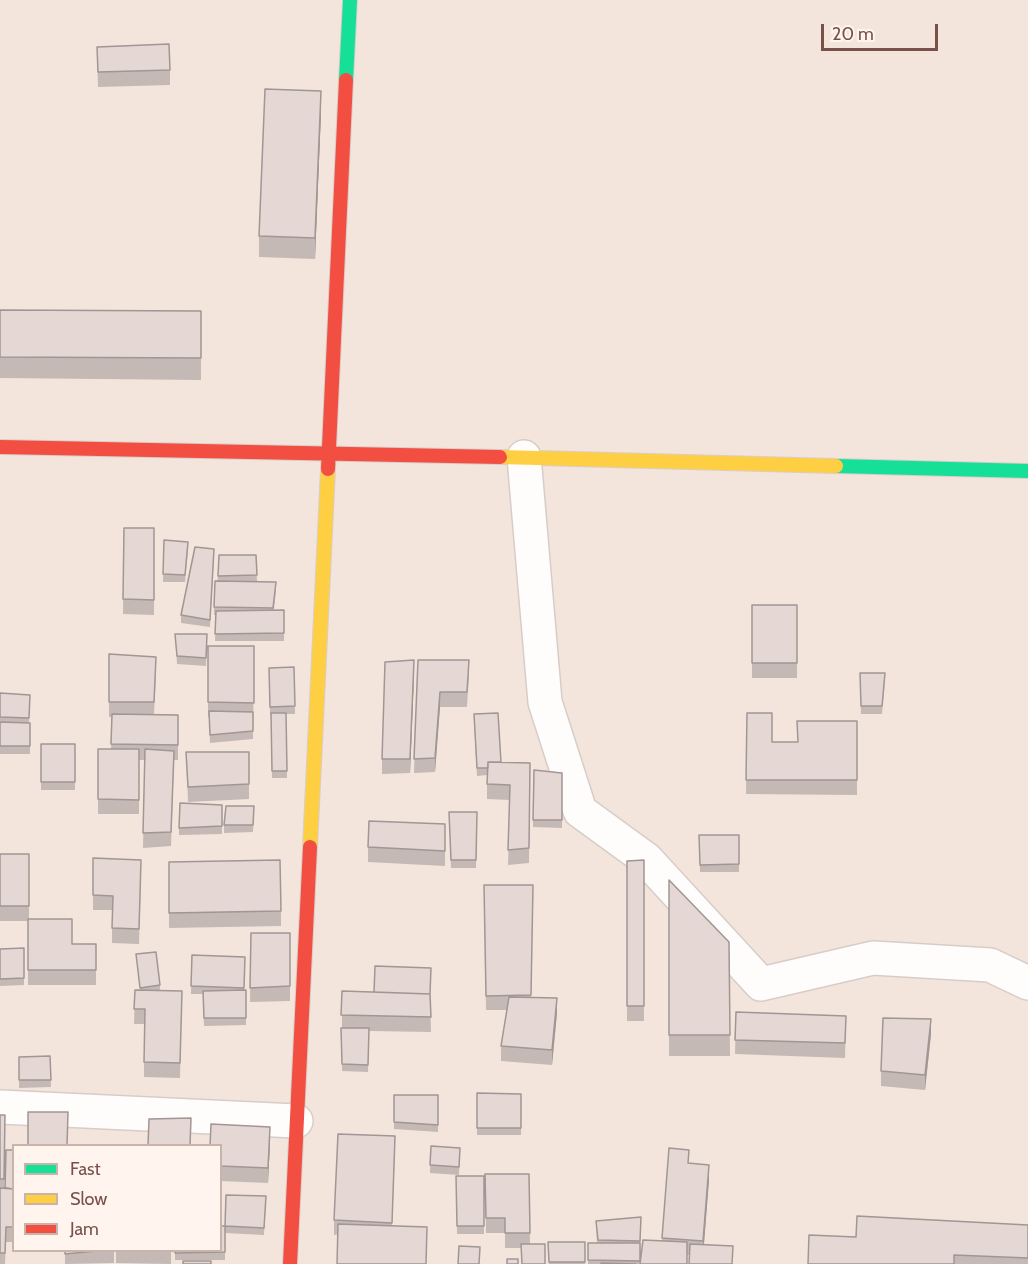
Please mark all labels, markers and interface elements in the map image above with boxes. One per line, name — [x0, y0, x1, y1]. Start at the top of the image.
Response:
scale bar — [824, 12, 941, 50]
text: 20 m — [832, 23, 874, 45]
legend — [12, 1144, 222, 1252]
text: Fast — [70, 1158, 101, 1180]
text: Slow — [70, 1188, 107, 1210]
text: Jam — [70, 1218, 99, 1240]

